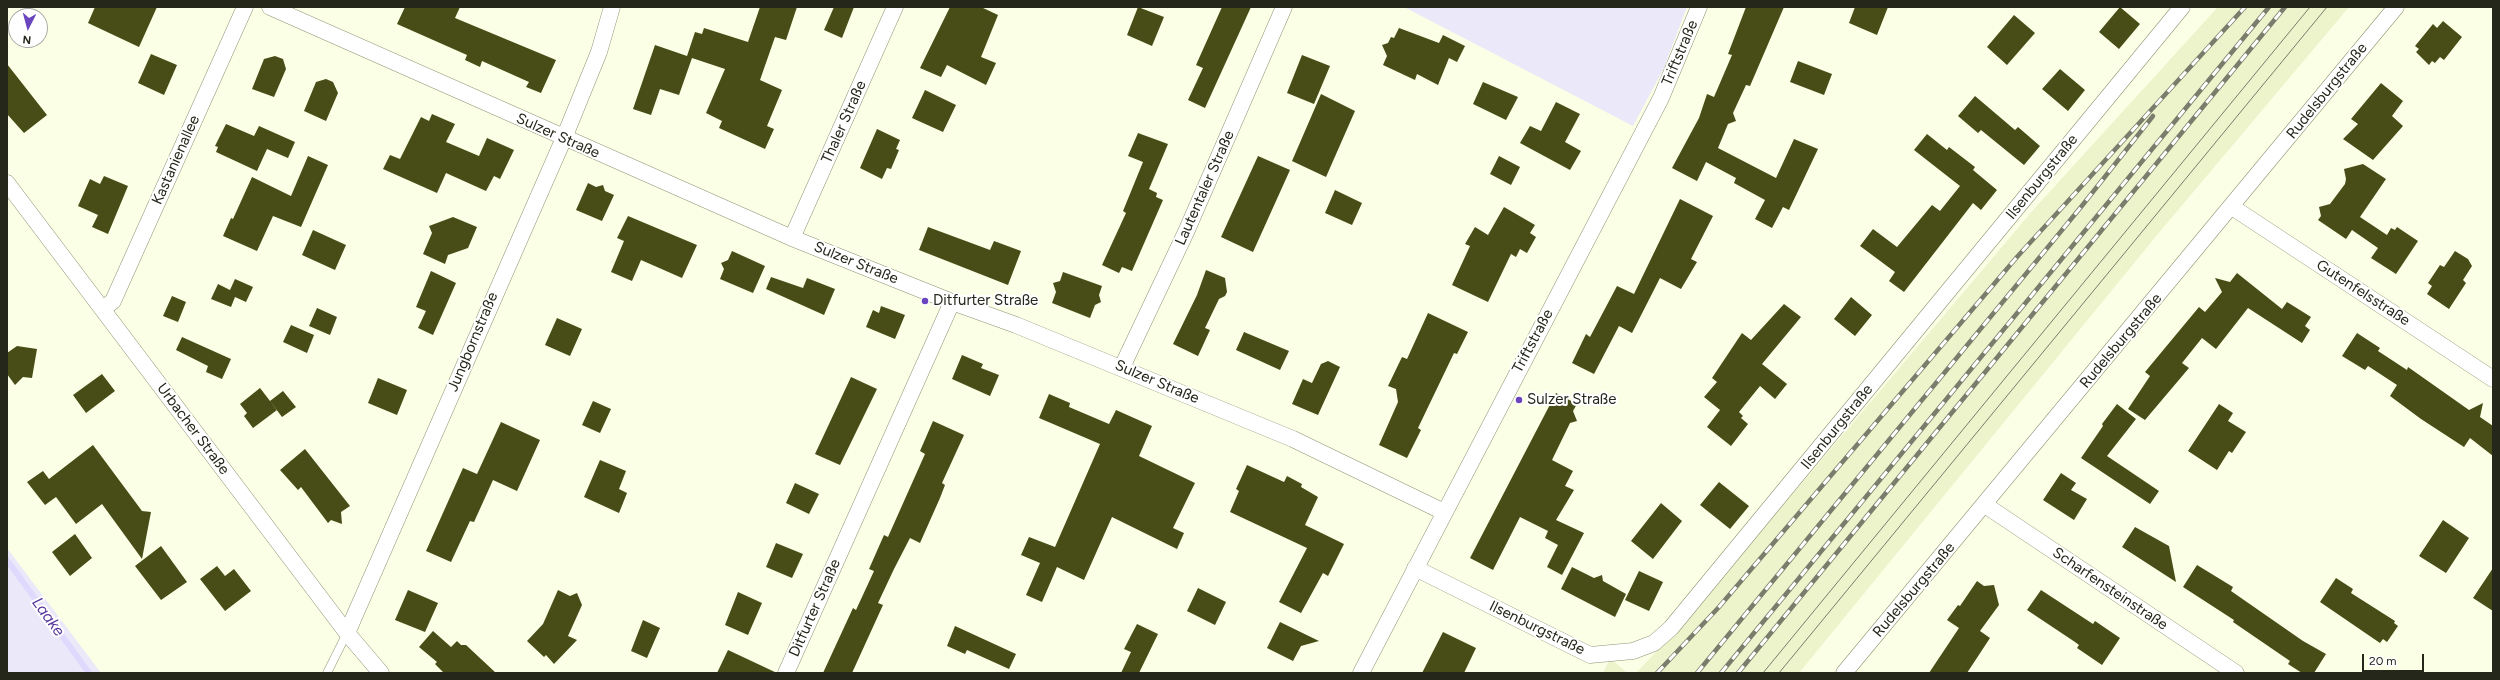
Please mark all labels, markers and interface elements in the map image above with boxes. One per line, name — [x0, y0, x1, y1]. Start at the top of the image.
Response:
north arrow — [8, 8, 48, 48]
street label: Triftstraße — [1658, 18, 1702, 88]
text: N — [22, 33, 32, 46]
street label: Rudelsburgstraße — [2283, 39, 2371, 143]
street label: Thaler Straße — [818, 78, 870, 166]
street label: Sulzer Straße — [513, 110, 603, 162]
street label: Kastanienallee — [148, 112, 204, 208]
street label: Lautentaler Straße — [1172, 128, 1238, 248]
street label: Ilsenburgstraße — [2002, 131, 2082, 223]
street label: Sulzer Straße — [811, 238, 901, 288]
street label: Gutenfelsstraße — [2313, 256, 2413, 330]
street label: Jungbornstraße — [444, 290, 502, 394]
street label: Rudelsburgstraße — [2076, 290, 2166, 392]
place label: Ditfurter Straße — [933, 292, 1038, 310]
marker: Ditfurter Straße — [920, 296, 930, 306]
street label: Triftstraße — [1509, 306, 1557, 376]
street label: Sulzer Straße — [1112, 356, 1202, 408]
street label: Urbacher Straße — [153, 380, 233, 478]
street label: Ilsenburgstraße — [1797, 381, 1877, 473]
place label: Sulzer Straße — [1527, 391, 1616, 409]
marker: Sulzer Straße — [1514, 395, 1524, 405]
street label: Rudelsburgstraße — [1869, 539, 1959, 641]
street label: Scharfensteinstraße — [2049, 544, 2171, 634]
street label: Ditfurter Straße — [785, 556, 845, 660]
water label: Laake — [27, 594, 69, 640]
street label: Ilsenburgstraße — [1486, 597, 1588, 659]
scale bar — [2364, 646, 2426, 672]
text: 20 m — [2369, 654, 2397, 668]

